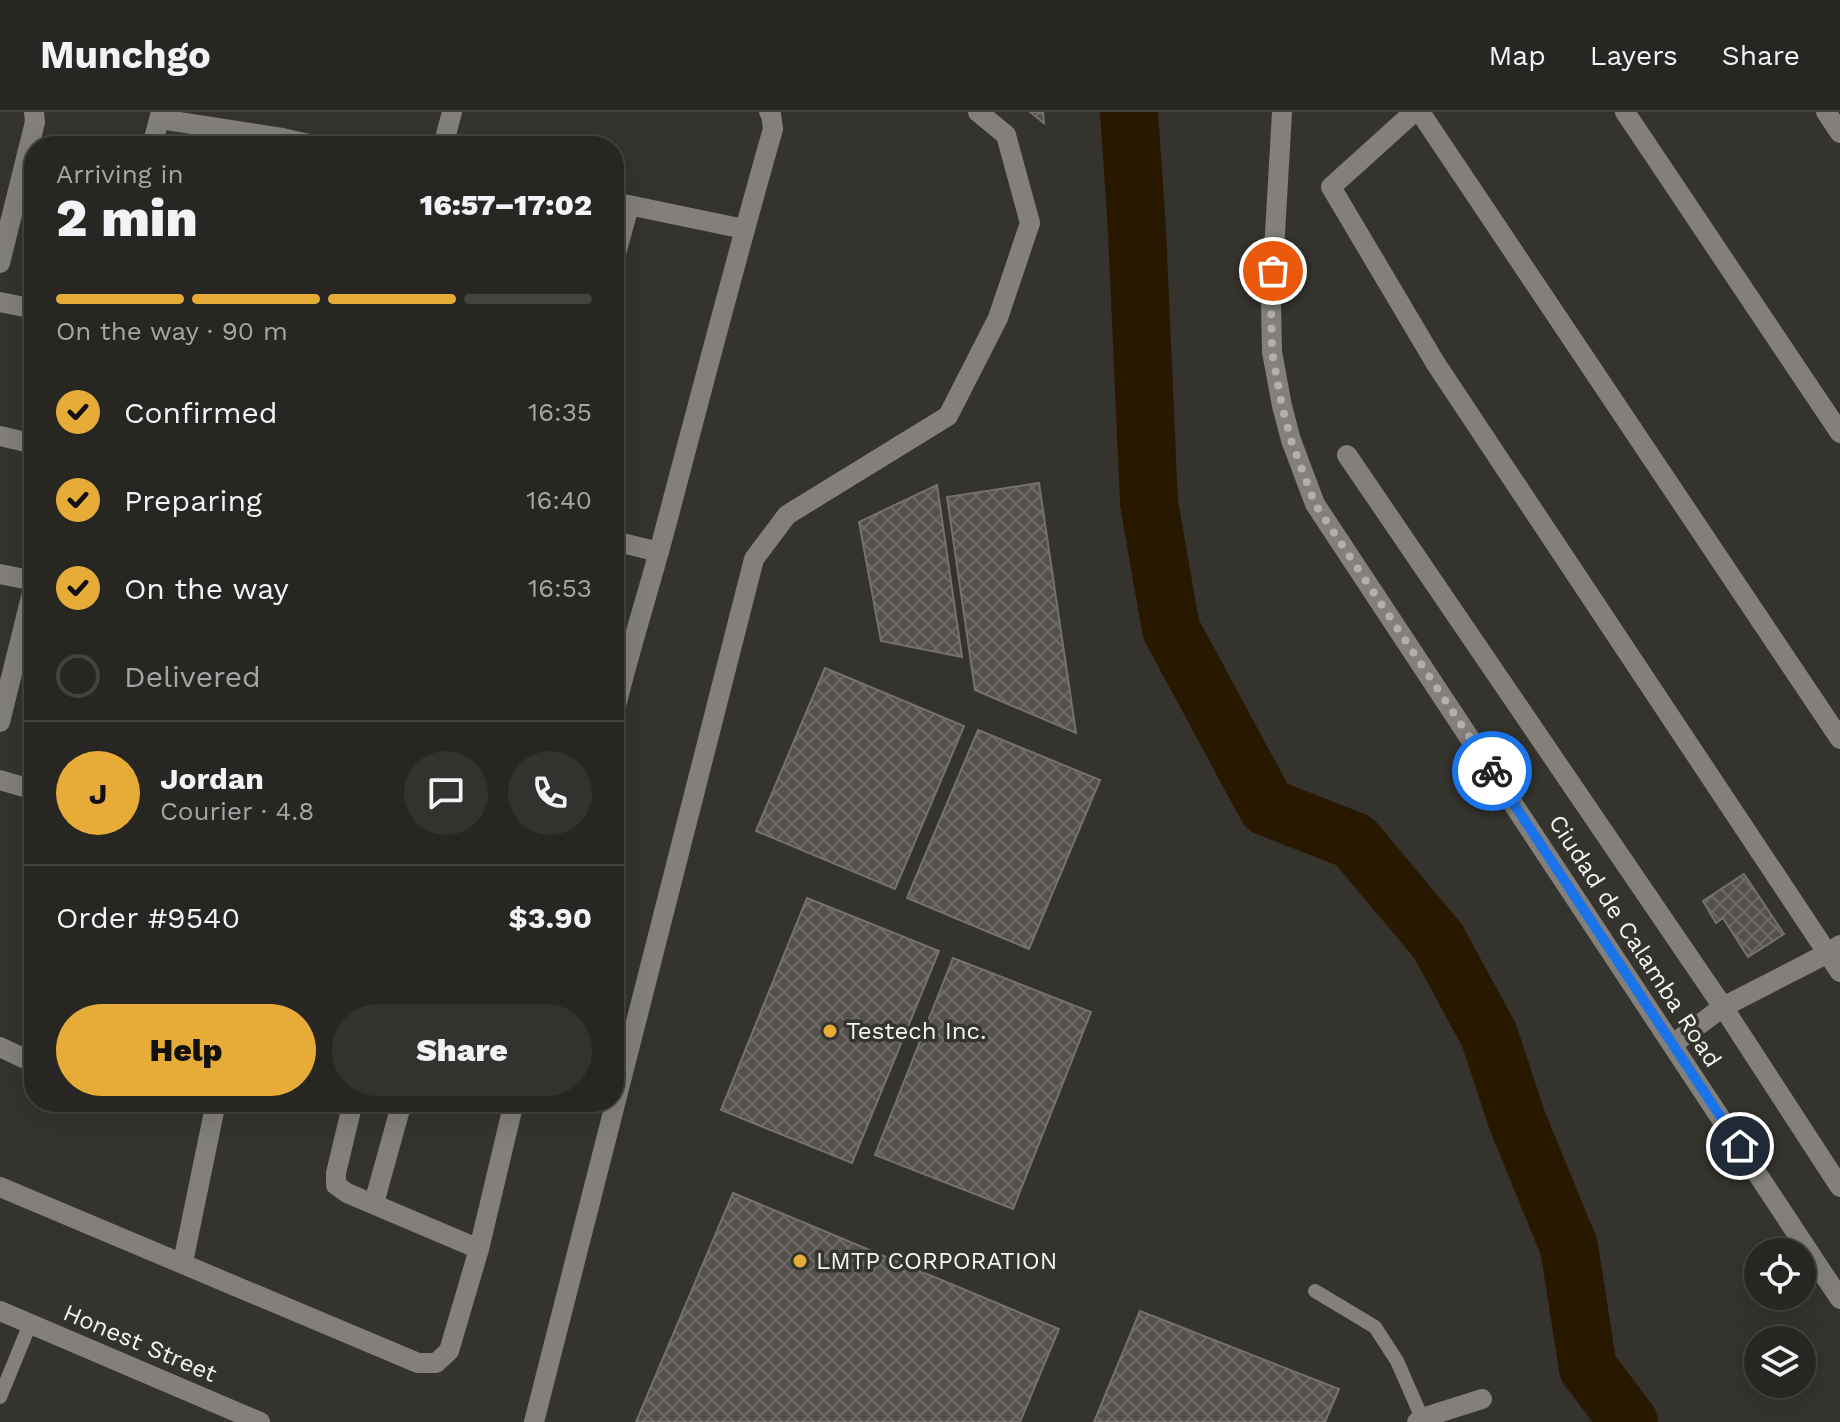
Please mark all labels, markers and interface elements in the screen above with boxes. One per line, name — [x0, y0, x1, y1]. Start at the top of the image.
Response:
text: Munchgo — [40, 33, 211, 77]
text: Map — [1489, 39, 1546, 72]
text: Layers — [1590, 39, 1678, 72]
text: Share — [1722, 39, 1800, 72]
text: Arriving in — [56, 159, 184, 189]
text: 16:57–17:02 — [420, 187, 592, 222]
text: 2 min — [56, 188, 198, 249]
pin — [1239, 237, 1307, 305]
icon: bag — [1251, 249, 1295, 293]
text: On the way · 90 m — [56, 316, 288, 346]
icon: check — [56, 390, 100, 434]
text: Confirmed — [124, 395, 278, 430]
text: 16:35 — [528, 397, 592, 427]
icon: check — [56, 478, 100, 522]
text: Preparing — [124, 483, 262, 518]
text: 16:40 — [526, 485, 592, 515]
icon: check — [56, 566, 100, 610]
text: On the way — [124, 571, 289, 606]
text: 16:53 — [528, 573, 592, 603]
text: Delivered — [124, 659, 261, 694]
courier — [1452, 731, 1532, 811]
icon: bike — [1470, 749, 1514, 793]
button: chat — [404, 751, 488, 835]
button: phone — [508, 751, 592, 835]
text: Jordan — [160, 761, 264, 796]
text: J — [89, 776, 107, 811]
text: Courier · 4.8 — [160, 796, 314, 826]
street label: Ciudad de Calamba Road — [1543, 810, 1727, 1072]
text: Order #9540 — [56, 900, 240, 935]
text: $3.90 — [508, 900, 592, 935]
button: Help — [56, 1004, 316, 1096]
button: Share — [332, 1004, 592, 1096]
place label: Testech Inc. — [846, 1017, 986, 1045]
marker: Testech Inc. — [821, 1022, 839, 1040]
pin — [1706, 1112, 1774, 1180]
icon: home — [1718, 1124, 1762, 1168]
map controls — [1744, 1238, 1816, 1398]
button: locate — [1744, 1238, 1816, 1310]
place label: LMTP CORPORATION — [816, 1247, 1057, 1275]
marker: LMTP CORPORATION — [791, 1252, 809, 1270]
street label: Honest Street — [59, 1298, 221, 1388]
button: layers — [1744, 1326, 1816, 1398]

